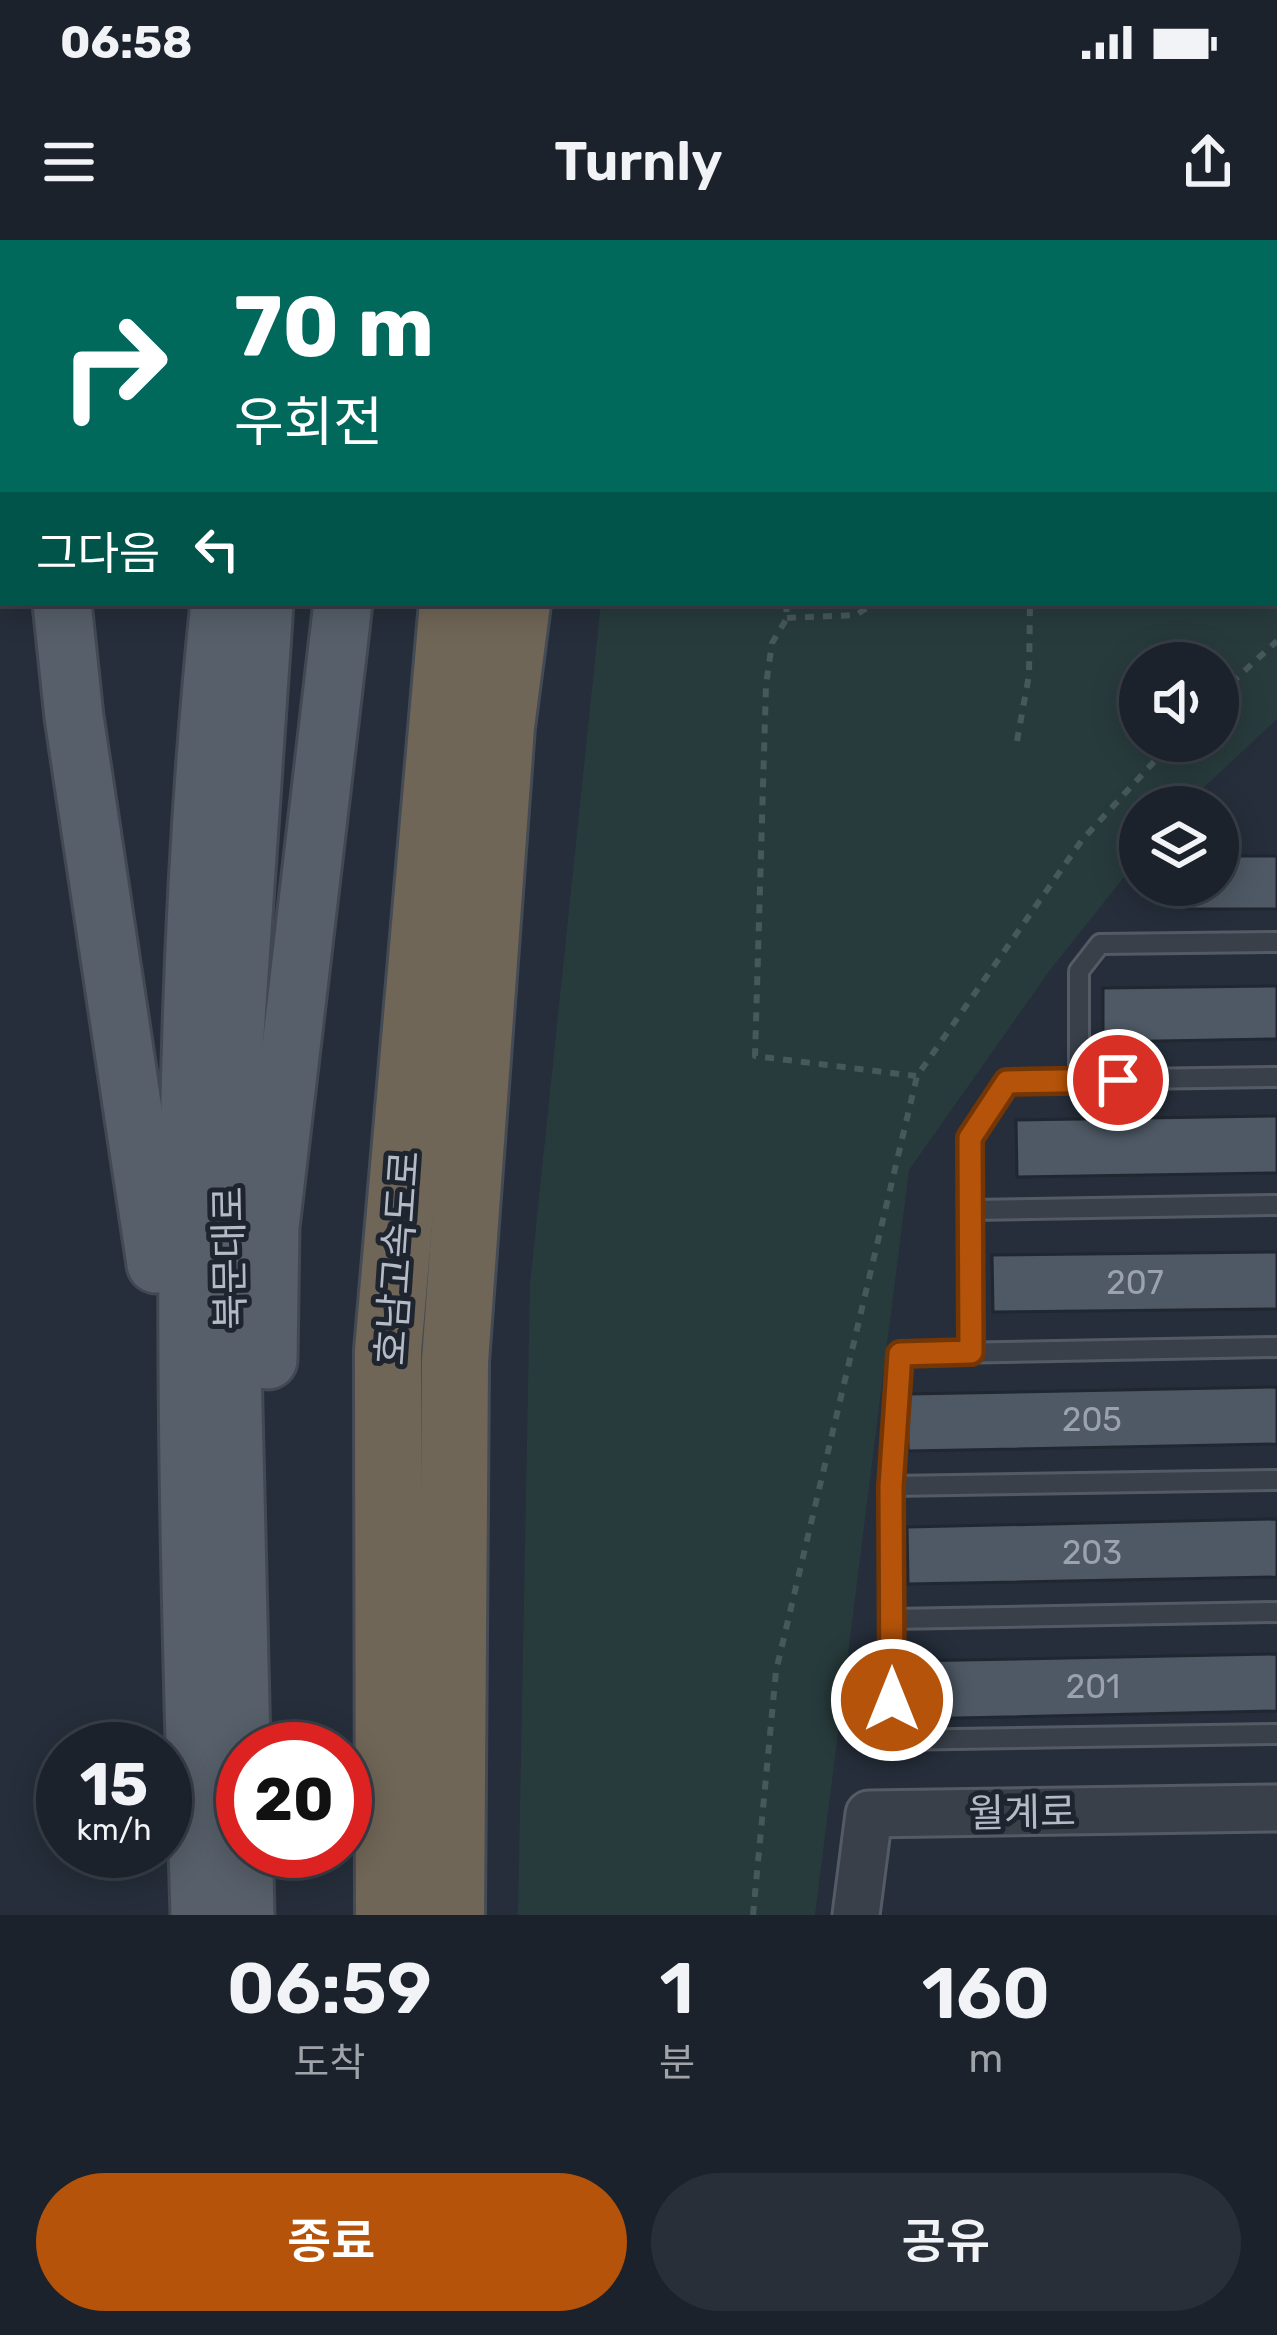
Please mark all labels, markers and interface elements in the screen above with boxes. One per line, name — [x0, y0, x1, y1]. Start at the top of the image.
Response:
text: 06:58 — [60, 16, 193, 69]
icon: menu — [36, 129, 102, 195]
icon: share — [1175, 129, 1241, 195]
text: Turnly — [554, 130, 723, 194]
text: 70 m — [234, 277, 434, 377]
icon: right — [36, 288, 192, 444]
text: 우회전 — [234, 391, 383, 455]
icon: left — [184, 516, 250, 582]
text: 그다음 — [36, 527, 160, 580]
map controls — [1119, 642, 1239, 906]
button: sound — [1119, 642, 1239, 762]
button: layers — [1119, 786, 1239, 906]
pin — [1067, 1029, 1169, 1131]
icon: arrive — [1085, 1047, 1151, 1113]
street label: 호남고속도로 — [368, 1149, 428, 1367]
street label: 북문대로 — [206, 1186, 254, 1330]
house number: 207 — [1106, 1263, 1164, 1302]
house number: 205 — [1062, 1400, 1122, 1439]
house number: 203 — [1062, 1533, 1122, 1572]
position arrow — [829, 1637, 955, 1763]
house number: 201 — [1066, 1667, 1120, 1706]
speed limit sign: 20 — [216, 1722, 372, 1878]
text: 15 — [80, 1749, 148, 1820]
street label: 월계로 — [968, 1789, 1076, 1837]
text: km/h — [77, 1812, 151, 1848]
text: 06:59 — [227, 1946, 432, 2031]
text: 1 — [660, 1946, 694, 2031]
text: 160 — [922, 1951, 1050, 2036]
text: m — [969, 2036, 1003, 2082]
text: 도착 — [294, 2040, 365, 2086]
text: 분 — [659, 2040, 695, 2086]
button: 종료 — [36, 2173, 627, 2311]
button: 공유 — [651, 2173, 1241, 2311]

